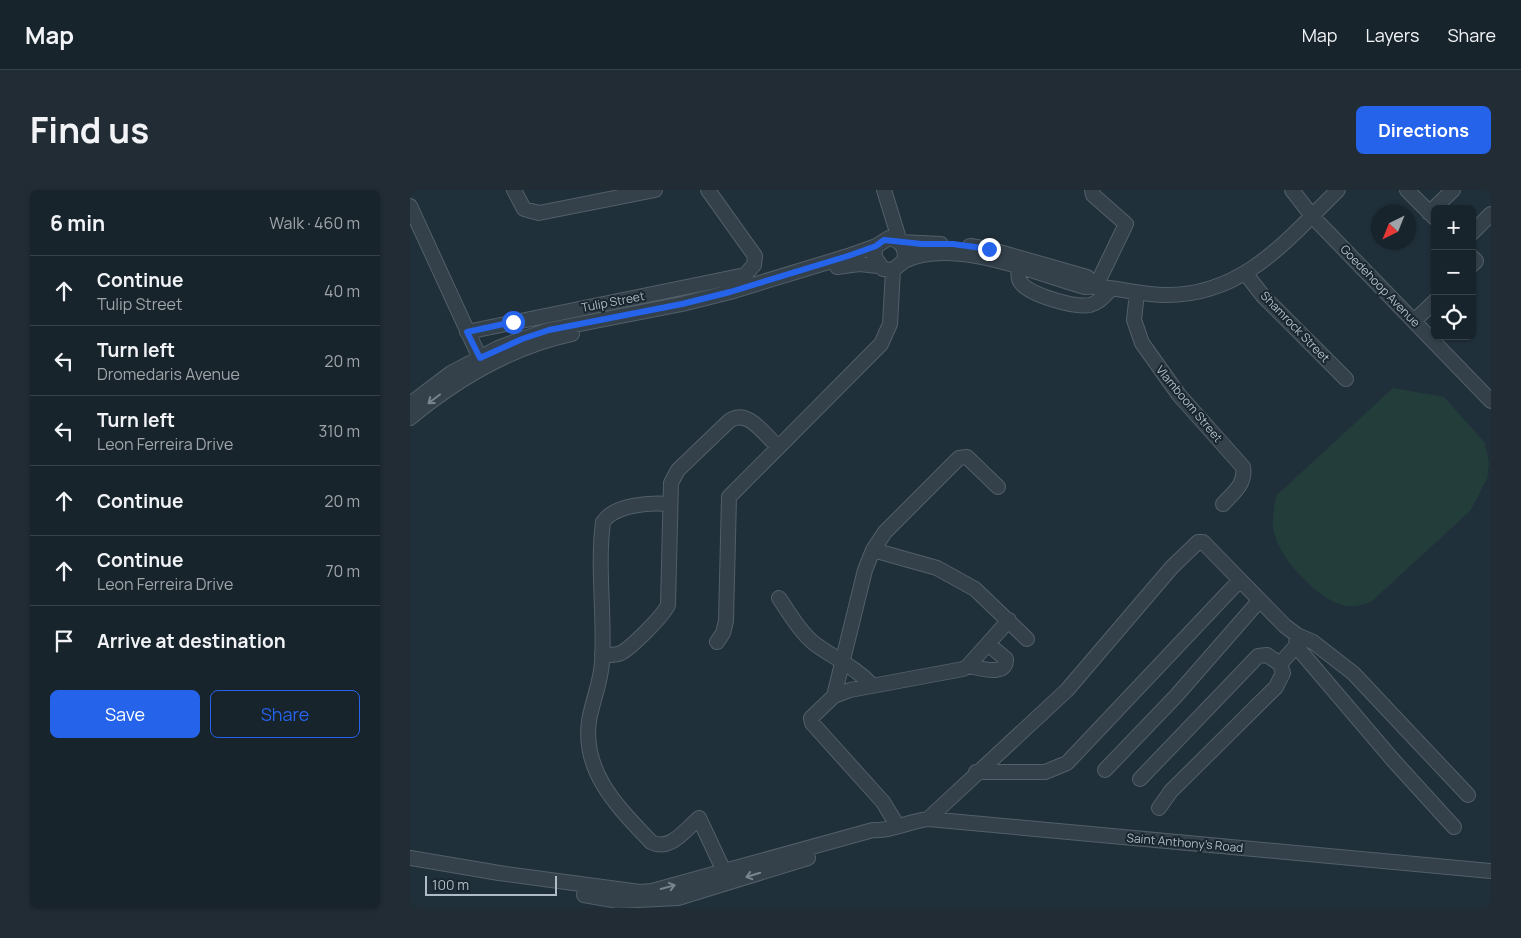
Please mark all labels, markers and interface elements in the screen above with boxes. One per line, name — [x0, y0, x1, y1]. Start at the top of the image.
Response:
text: Map — [25, 18, 74, 51]
text: Map — [1302, 23, 1337, 47]
text: Layers — [1365, 23, 1419, 47]
text: Share — [1447, 23, 1496, 47]
text: Find us — [30, 106, 149, 154]
button: Directions — [1356, 106, 1491, 154]
north arrow — [1371, 205, 1416, 250]
map controls — [1431, 205, 1476, 340]
button: + — [1431, 205, 1476, 250]
text: 6 min — [50, 209, 105, 237]
text: Walk · 460 m — [269, 212, 360, 234]
route end — [978, 238, 1001, 261]
street label: Goedehoop Avenue — [1337, 241, 1424, 331]
button: − — [1431, 250, 1476, 295]
text: Continue — [97, 267, 183, 293]
icon: ahead — [50, 277, 78, 305]
text: 40 m — [324, 280, 360, 302]
street label: Tulip Street — [580, 287, 646, 316]
street label: Shamrock Street — [1257, 287, 1334, 366]
text: Tulip Street — [97, 293, 182, 315]
button: locate — [1431, 295, 1476, 340]
route start — [502, 311, 525, 334]
text: Turn left — [97, 337, 175, 363]
icon: left — [50, 347, 78, 375]
text: 20 m — [324, 350, 360, 372]
street label: Vlamboom Street — [1152, 362, 1227, 446]
text: Dromedaris Avenue — [97, 363, 240, 385]
one-way arrow — [428, 393, 441, 404]
text: Turn left — [97, 407, 175, 433]
icon: left — [50, 417, 78, 445]
text: 310 m — [318, 420, 360, 442]
text: Leon Ferreira Drive — [97, 433, 233, 455]
icon: ahead — [50, 487, 78, 515]
text: Continue — [97, 488, 183, 514]
text: 20 m — [324, 490, 360, 512]
text: Continue — [97, 547, 183, 573]
icon: ahead — [50, 557, 78, 585]
text: 70 m — [325, 560, 360, 582]
text: Leon Ferreira Drive — [97, 573, 233, 595]
icon: arrive — [50, 627, 78, 655]
text: Arrive at destination — [97, 628, 286, 654]
button: Save — [50, 690, 200, 738]
button: Share — [210, 690, 360, 738]
street label: Saint Anthony's Road — [1126, 829, 1244, 856]
one-way arrow — [745, 870, 761, 880]
scale bar — [425, 873, 558, 896]
text: 100 m — [432, 875, 469, 894]
one-way arrow — [660, 881, 676, 891]

